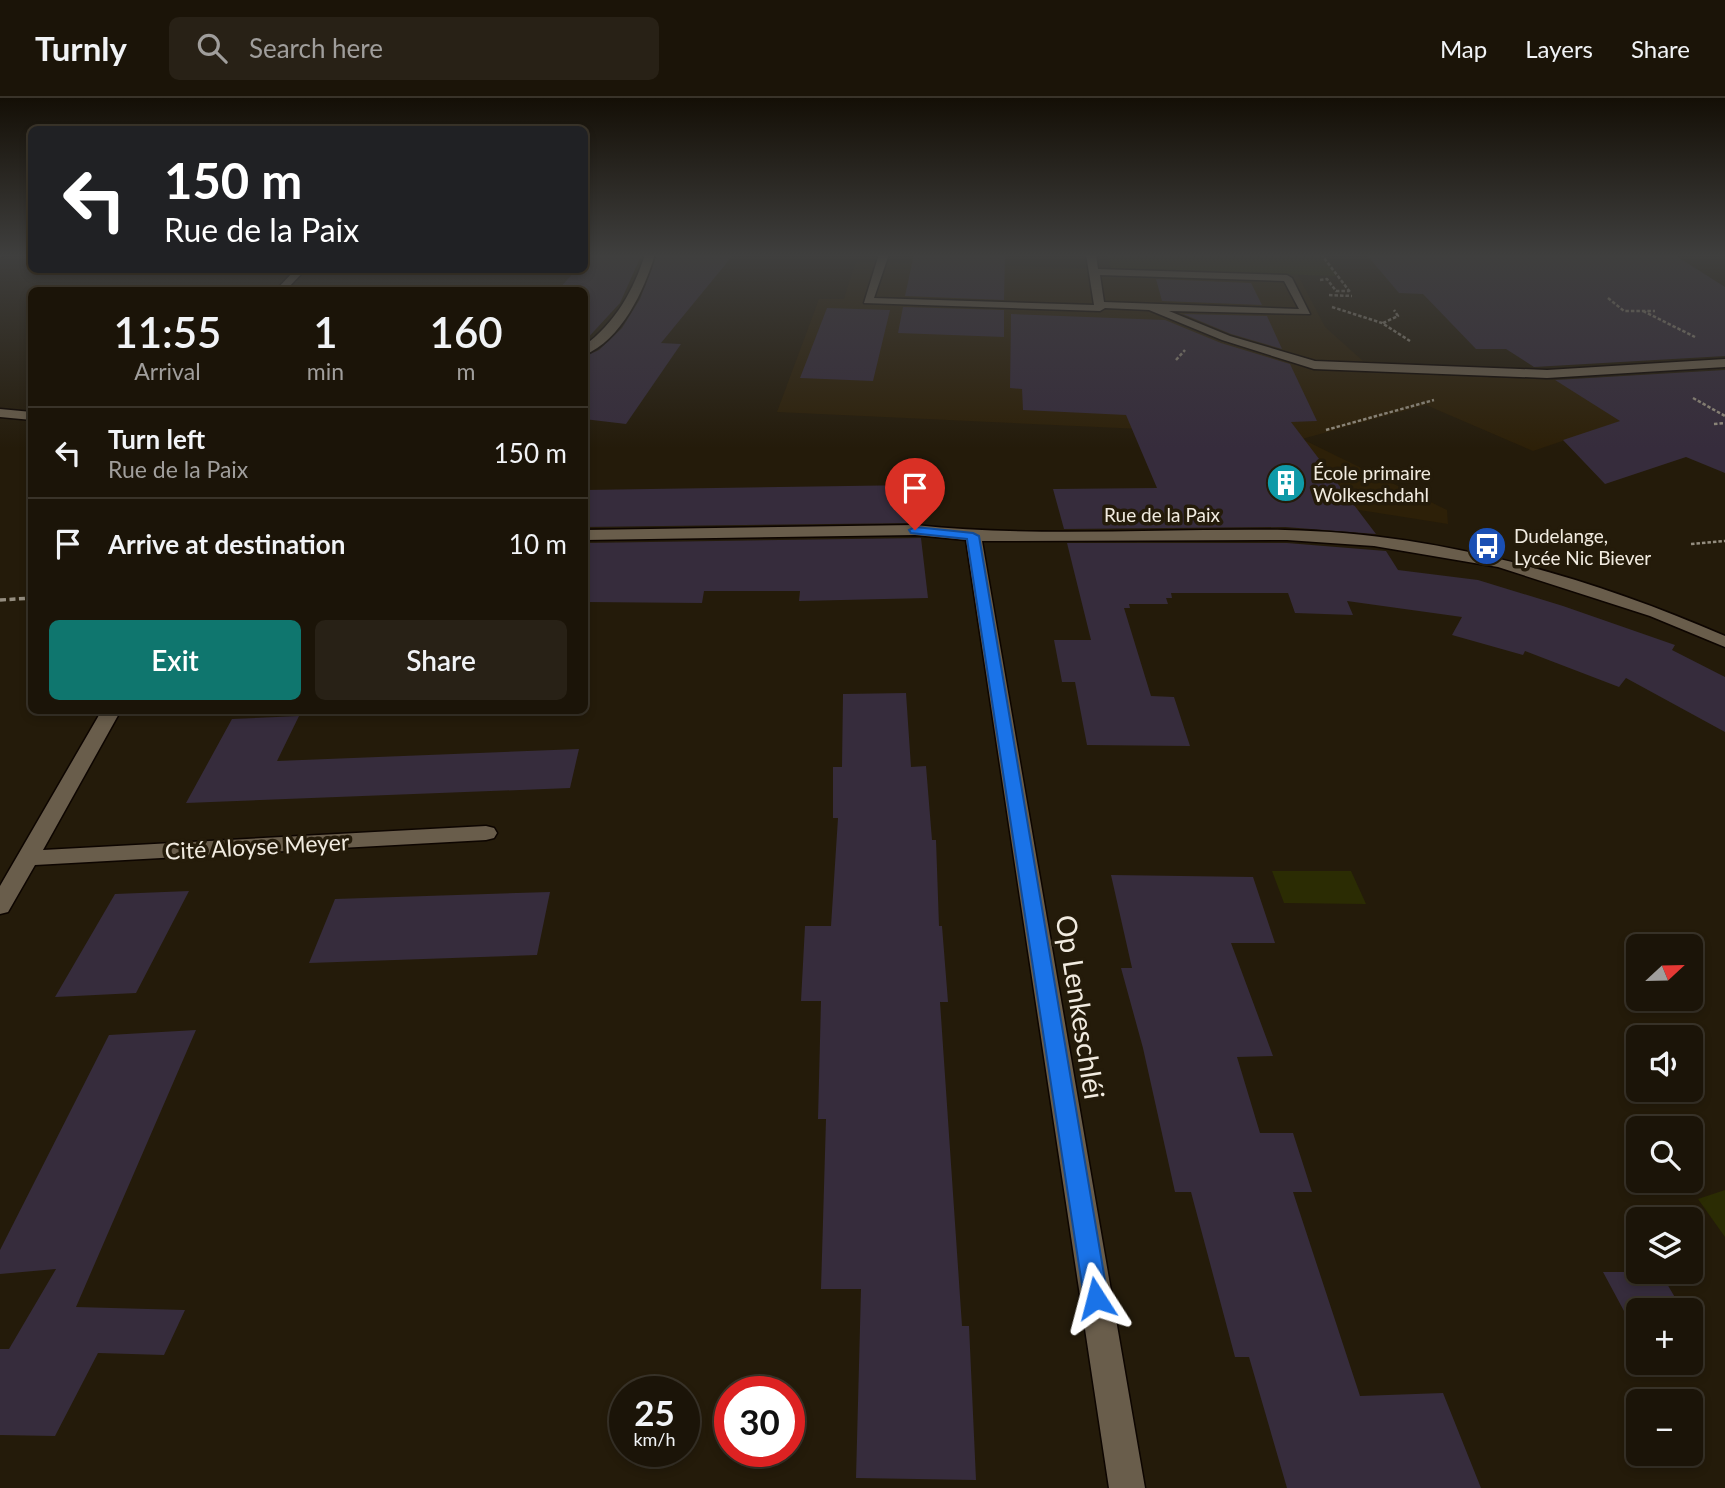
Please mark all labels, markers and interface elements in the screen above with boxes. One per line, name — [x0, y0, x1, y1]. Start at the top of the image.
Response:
search box — [169, 17, 659, 80]
text: Turnly — [35, 28, 127, 68]
icon: search — [193, 29, 231, 67]
text: Search here — [249, 32, 383, 64]
text: Map — [1440, 34, 1487, 63]
text: Layers — [1525, 34, 1593, 63]
text: Share — [1631, 34, 1690, 63]
text: 150 m — [164, 151, 302, 209]
icon: left — [49, 154, 140, 245]
text: Rue de la Paix — [164, 210, 359, 249]
text: 11:55 — [113, 307, 221, 357]
text: 1 — [313, 307, 338, 357]
text: 160 — [430, 307, 503, 357]
text: Arrival — [134, 357, 201, 385]
text: min — [307, 357, 344, 385]
text: m — [457, 357, 476, 385]
text: Turn left — [108, 423, 205, 455]
icon: left — [49, 434, 87, 472]
text: 150 m — [494, 437, 567, 469]
text: Rue de la Paix — [108, 455, 248, 483]
pin — [885, 458, 945, 530]
place label: École primaire Wolkeschdahl — [1313, 461, 1431, 506]
building icon: École primaire Wolkeschdahl — [1265, 462, 1307, 504]
icon: arrive — [896, 469, 934, 507]
street label: Rue de la Paix — [1104, 503, 1220, 526]
place label: Dudelange, Lycée Nic Biever — [1514, 524, 1651, 569]
icon: arrive — [49, 525, 87, 563]
bus stop icon: Dudelange, Lycée Nic Biever — [1466, 525, 1508, 567]
text: Arrive at destination — [108, 528, 345, 560]
text: 10 m — [509, 528, 567, 560]
button: Exit — [49, 620, 301, 700]
button: Share — [315, 620, 567, 700]
street label: Cité Aloyse Meyer — [164, 827, 350, 865]
street label: Op Lenkeschléi — [1050, 912, 1112, 1102]
north arrow — [1626, 934, 1703, 1012]
map controls — [1626, 934, 1703, 1466]
button: sound — [1626, 1025, 1703, 1102]
button: search — [1626, 1116, 1703, 1193]
button: layers — [1626, 1207, 1703, 1284]
position arrow — [1059, 1261, 1133, 1335]
button: + — [1626, 1298, 1703, 1375]
speed limit sign: 30 — [714, 1376, 805, 1467]
button: − — [1626, 1389, 1703, 1466]
text: 25 — [634, 1391, 675, 1433]
text: km/h — [633, 1428, 676, 1450]

